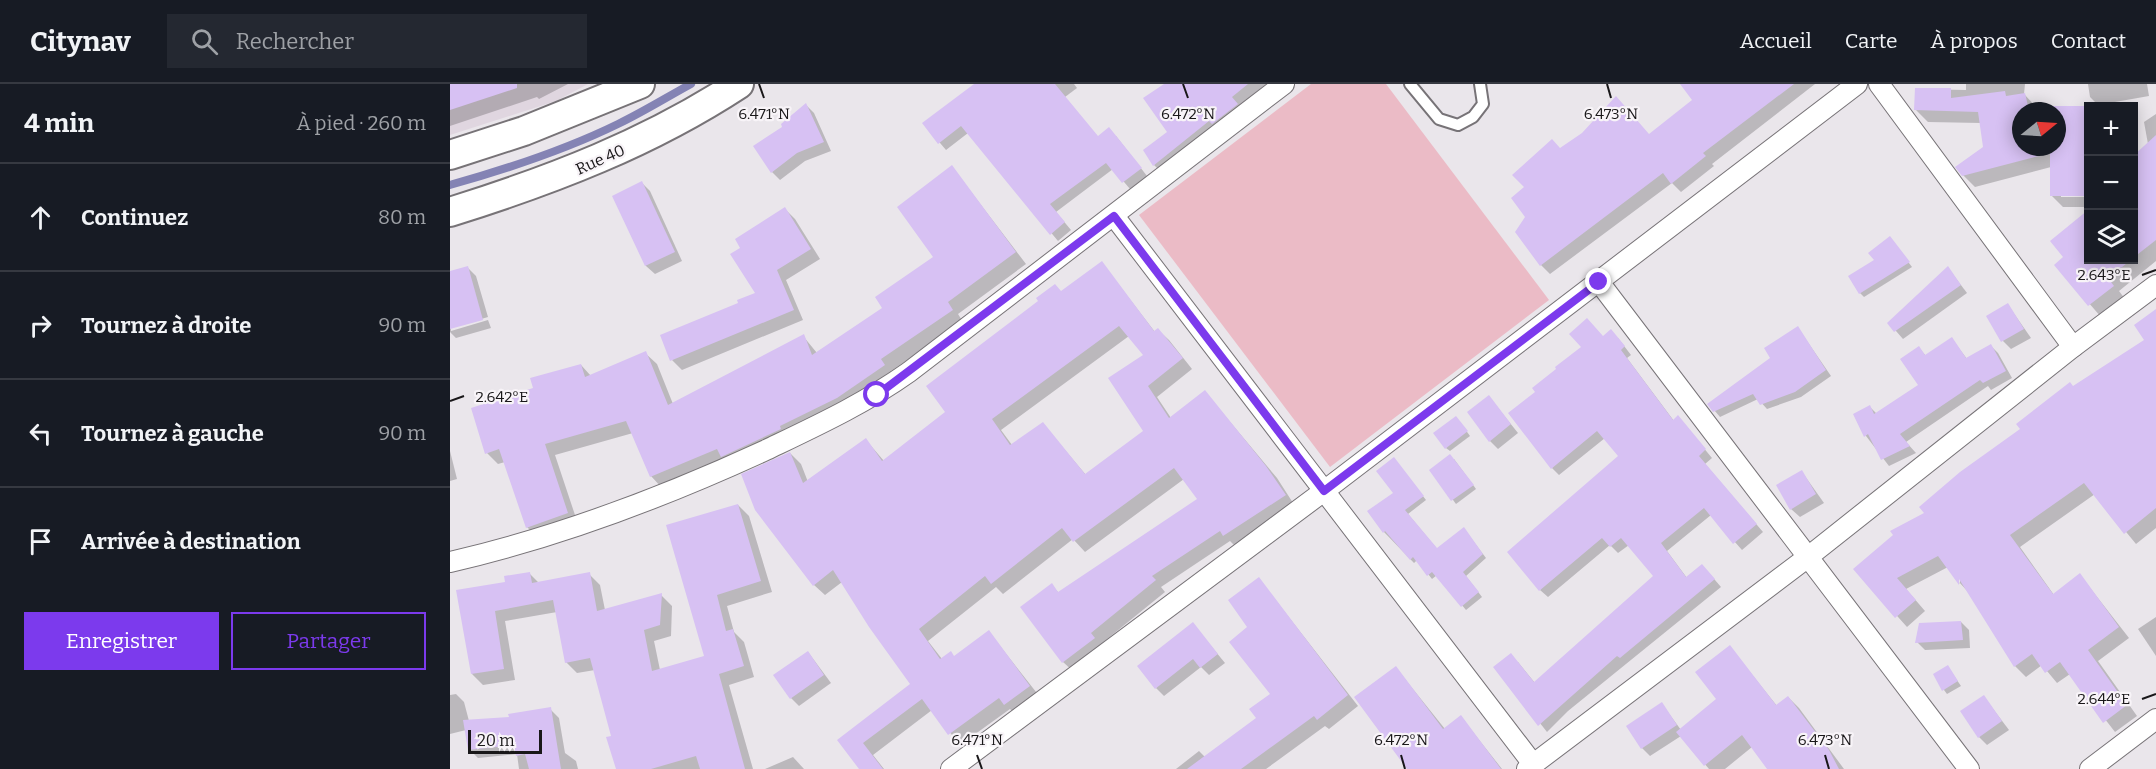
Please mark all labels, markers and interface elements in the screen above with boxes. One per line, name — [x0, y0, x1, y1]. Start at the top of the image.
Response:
search box — [167, 14, 587, 68]
text: Citynav — [30, 25, 131, 58]
icon: search — [188, 25, 221, 58]
text: Rechercher — [236, 28, 354, 55]
text: Accueil — [1740, 28, 1812, 54]
text: Carte — [1845, 28, 1898, 54]
text: À propos — [1931, 28, 2018, 54]
text: Contact — [2051, 28, 2126, 54]
north arrow — [2012, 102, 2066, 156]
map controls — [2084, 102, 2138, 264]
button: + — [2084, 102, 2138, 156]
text: 6.471°N — [738, 105, 790, 123]
text: 6.472°N — [1161, 105, 1215, 123]
text: 6.473°N — [1584, 105, 1638, 123]
text: 4 min — [24, 108, 94, 139]
text: À pied · 260 m — [296, 111, 426, 135]
street label: Rue 40 — [573, 140, 628, 179]
button: − — [2084, 156, 2138, 210]
icon: ahead — [24, 201, 57, 234]
text: Continuez — [81, 204, 188, 231]
text: 80 m — [378, 205, 426, 229]
button: layers — [2084, 210, 2138, 264]
text: 2.643°E — [2077, 266, 2131, 284]
route end — [1585, 268, 1611, 294]
icon: right — [24, 309, 57, 342]
text: Tournez à droite — [81, 312, 251, 339]
text: 90 m — [378, 313, 426, 337]
route start — [863, 381, 889, 407]
text: 2.642°E — [476, 388, 528, 406]
icon: left — [24, 417, 57, 450]
text: Tournez à gauche — [81, 420, 264, 447]
text: 90 m — [378, 421, 426, 445]
icon: arrive — [24, 525, 57, 558]
text: Arrivée à destination — [81, 528, 301, 555]
button: Enregistrer — [24, 612, 219, 670]
button: Partager — [231, 612, 426, 670]
text: 2.644°E — [2078, 690, 2130, 708]
scale bar — [468, 727, 542, 754]
text: 20 m — [477, 731, 514, 750]
text: 6.471°N — [951, 731, 1003, 749]
text: 6.472°N — [1374, 731, 1428, 749]
text: 6.473°N — [1798, 731, 1852, 749]

